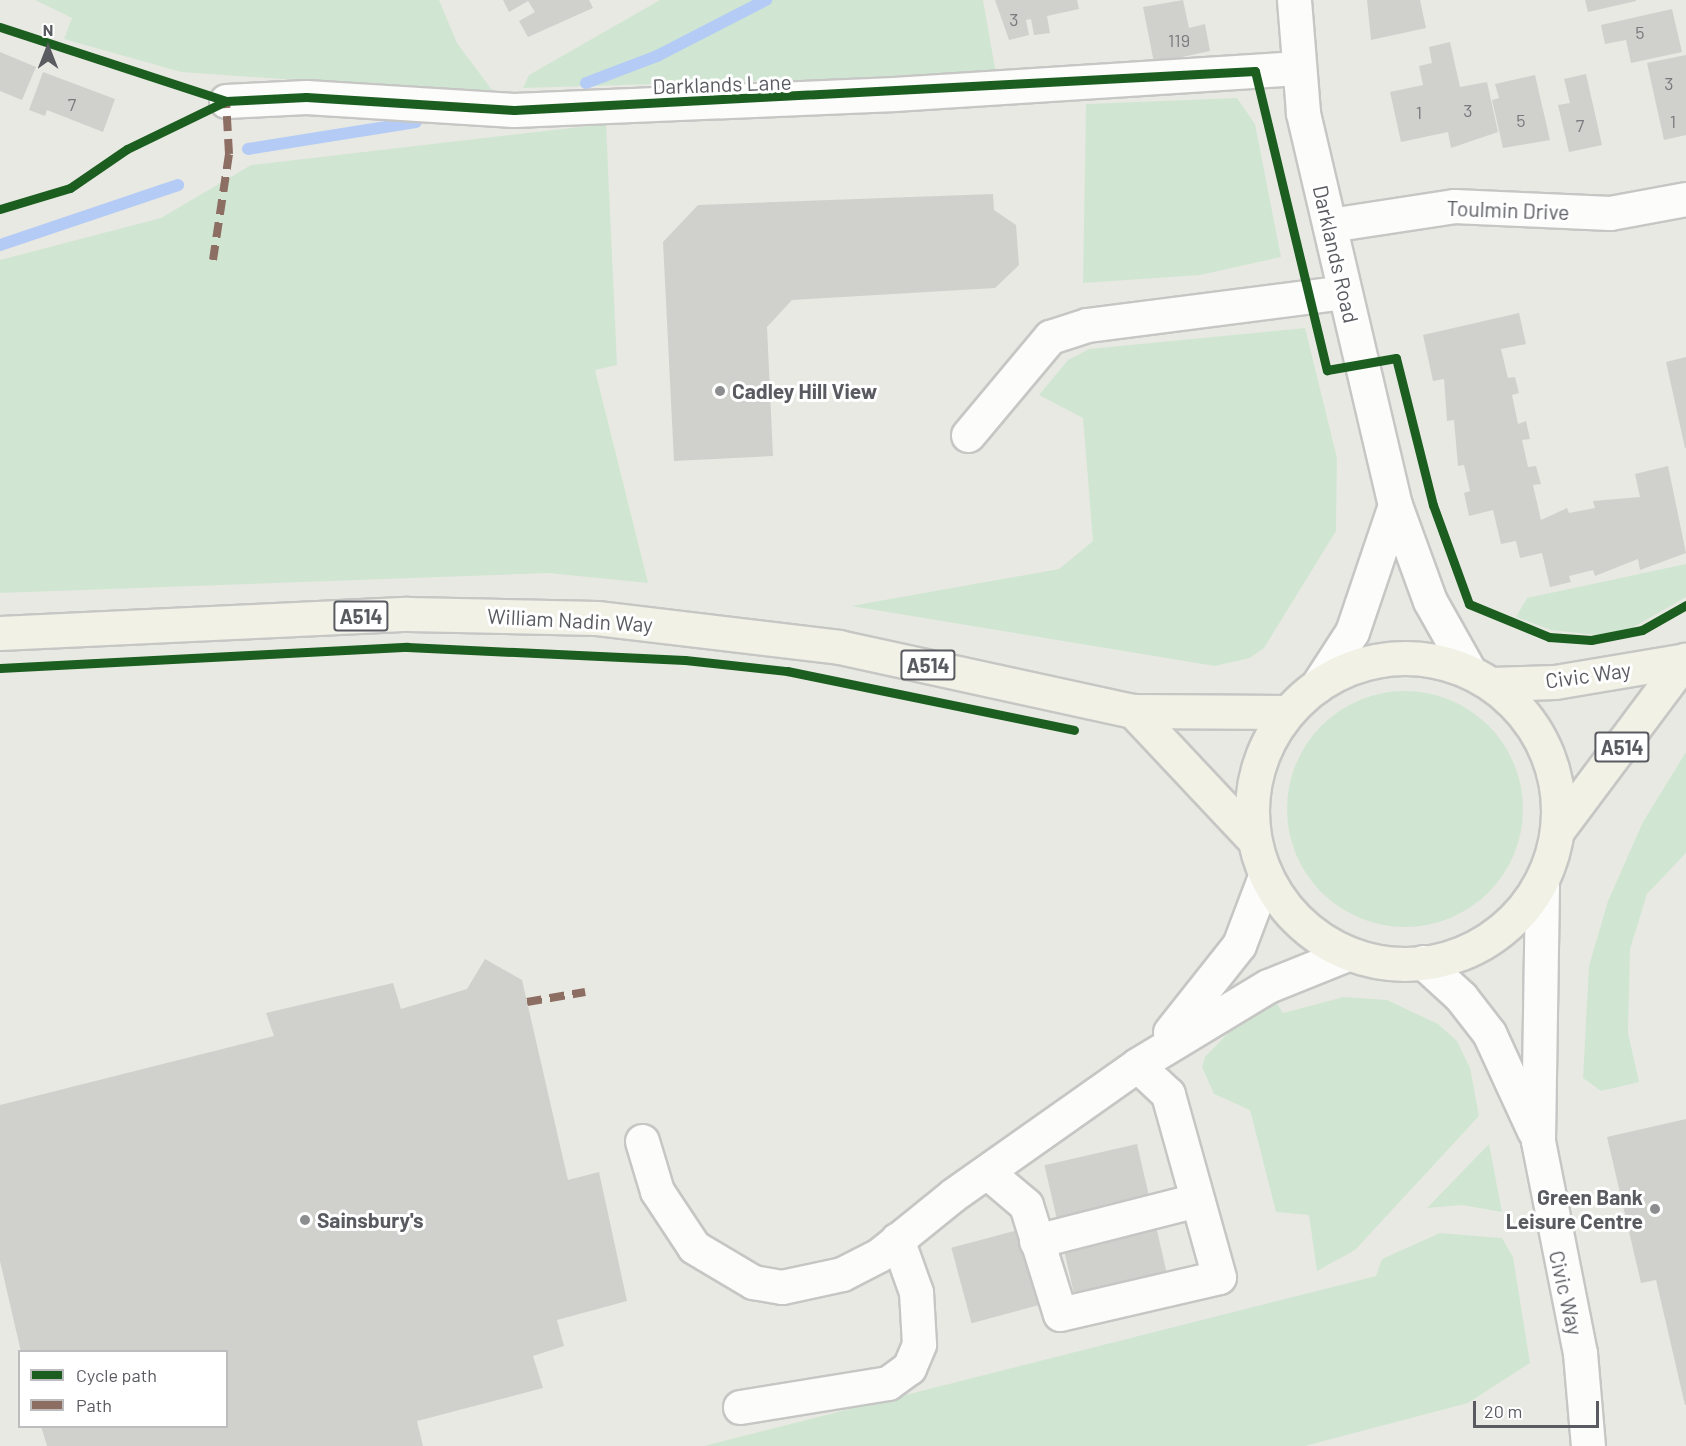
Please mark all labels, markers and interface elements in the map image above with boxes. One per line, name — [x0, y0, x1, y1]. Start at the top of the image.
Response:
house number: 3 — [1009, 8, 1019, 30]
north arrow — [18, 18, 78, 78]
text: N — [43, 20, 53, 39]
house number: 5 — [1635, 21, 1645, 43]
house number: 119 — [1168, 29, 1190, 51]
street label: Darklands Lane — [652, 69, 792, 99]
house number: 3 — [1664, 72, 1674, 94]
house number: 7 — [68, 93, 76, 115]
house number: 3 — [1463, 99, 1473, 121]
house number: 1 — [1416, 101, 1422, 123]
house number: 5 — [1516, 109, 1526, 131]
house number: 1 — [1670, 110, 1676, 132]
house number: 7 — [1576, 114, 1584, 136]
street label: Darklands Road — [1308, 183, 1364, 325]
street label: Toulmin Drive — [1446, 195, 1570, 225]
place label: Cadley Hill View — [732, 378, 877, 404]
marker: Cadley Hill View — [713, 384, 727, 398]
road number: A514 — [332, 599, 389, 633]
street label: William Nadin Way — [486, 603, 654, 637]
road number: A514 — [900, 648, 956, 682]
street label: Civic Way — [1544, 657, 1632, 693]
road number: A514 — [1594, 730, 1650, 764]
place label: Green Bank Leisure Centre — [1506, 1184, 1643, 1234]
marker: Green Bank Leisure Centre — [1648, 1202, 1662, 1216]
place label: Sainsbury's — [317, 1207, 424, 1233]
marker: Sainsbury's — [298, 1213, 312, 1227]
street label: Civic Way — [1544, 1248, 1588, 1338]
legend — [18, 1350, 228, 1428]
text: Cycle path — [76, 1364, 157, 1386]
scale bar — [1476, 1389, 1602, 1427]
text: Path — [76, 1394, 112, 1416]
text: 20 m — [1484, 1400, 1522, 1422]

